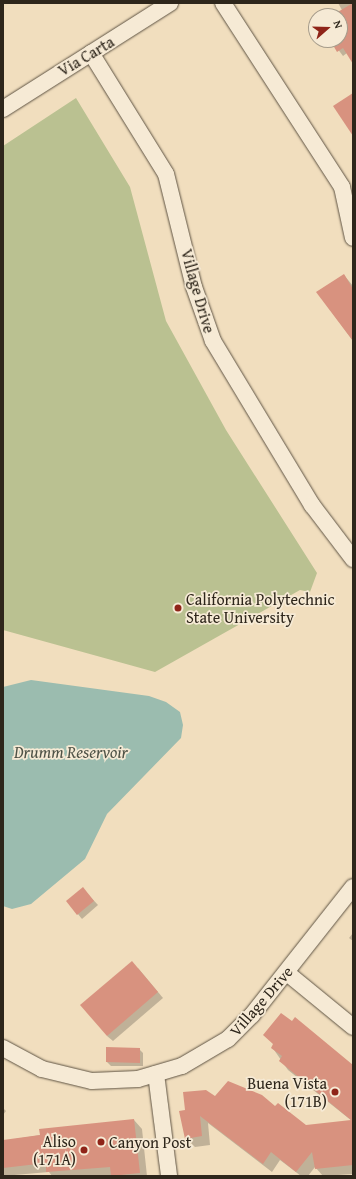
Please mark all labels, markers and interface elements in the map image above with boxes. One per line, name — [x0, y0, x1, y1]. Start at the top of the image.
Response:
north arrow — [308, 8, 348, 48]
text: N — [330, 18, 347, 30]
street label: Via Carta — [54, 32, 118, 80]
street label: Village Drive — [177, 247, 219, 335]
place label: California Polytechnic State University — [186, 589, 334, 627]
marker: California Polytechnic State University — [173, 603, 183, 613]
water label: Drumm Reservoir — [14, 742, 128, 762]
street label: Village Drive — [225, 962, 297, 1040]
place label: Buena Vista (171B) — [247, 1073, 327, 1111]
marker: Buena Vista (171B) — [330, 1087, 340, 1097]
place label: Aliso (171A) — [33, 1131, 76, 1169]
place label: Canyon Post — [109, 1132, 191, 1152]
marker: Canyon Post — [96, 1137, 106, 1147]
marker: Aliso (171A) — [79, 1145, 89, 1155]

